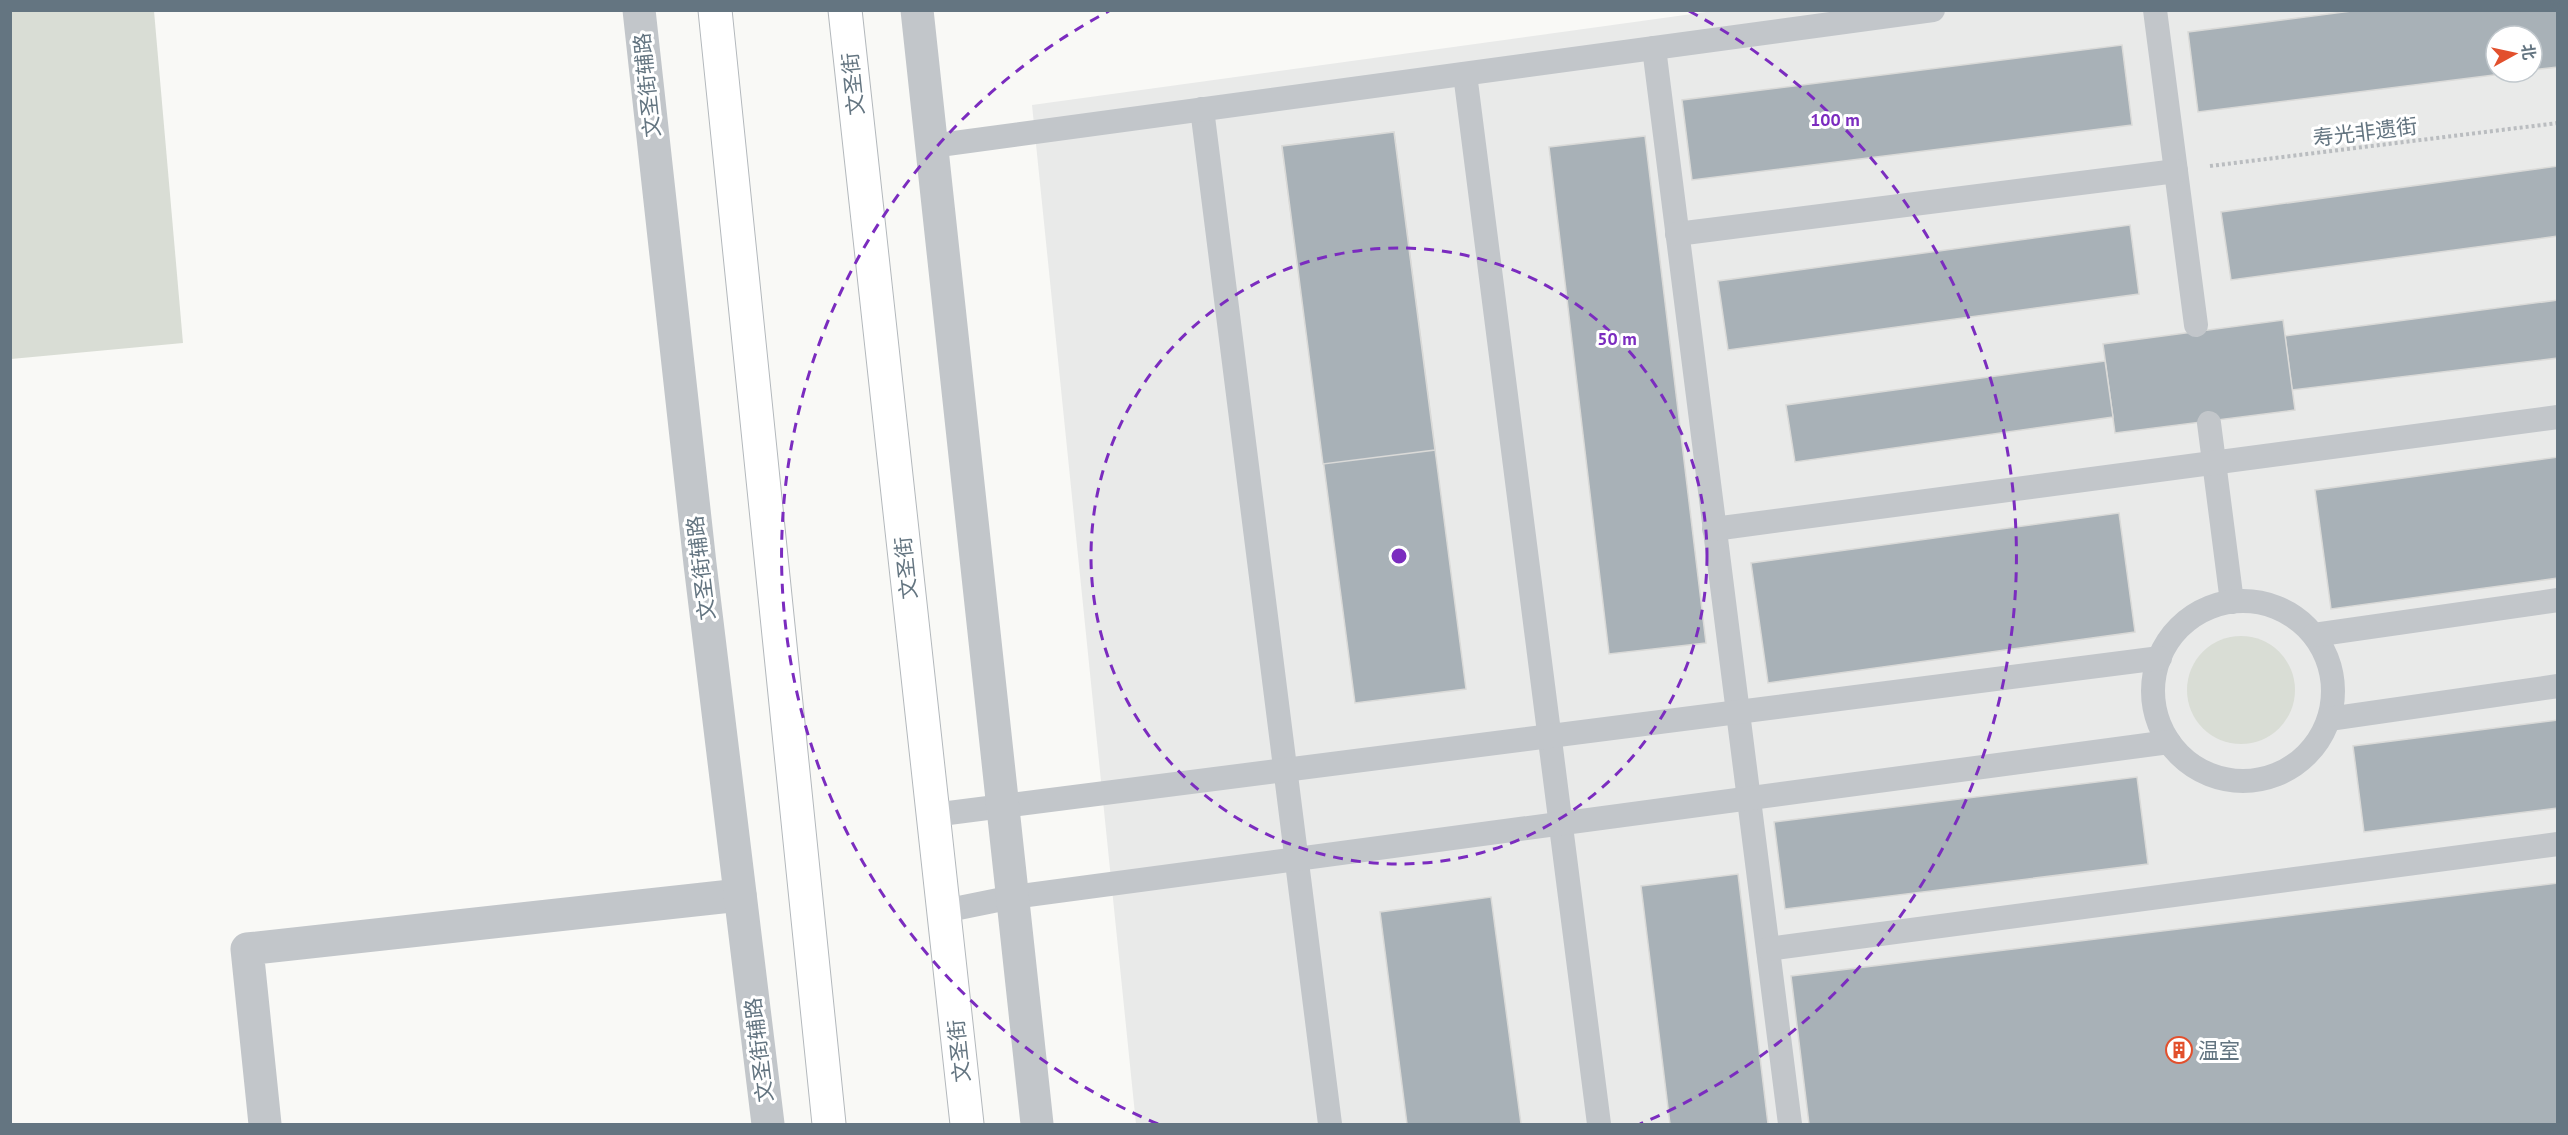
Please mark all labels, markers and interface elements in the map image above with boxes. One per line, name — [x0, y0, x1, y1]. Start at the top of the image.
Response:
north arrow — [2484, 24, 2544, 84]
street label: 文圣街辅路 — [628, 31, 666, 139]
text: 北 — [2518, 43, 2540, 61]
street label: 文圣街 — [836, 51, 870, 117]
text: 100 m — [1810, 108, 1860, 131]
street label: 寿光非遗街 — [2311, 112, 2419, 152]
text: 50 m — [1597, 327, 1637, 350]
street label: 文圣街辅路 — [681, 514, 721, 622]
street label: 文圣街 — [889, 535, 923, 601]
centre of rings — [1389, 546, 1409, 566]
street label: 文圣街辅路 — [739, 996, 779, 1104]
street label: 文圣街 — [942, 1018, 976, 1084]
building icon: 温室 — [2164, 1035, 2194, 1065]
place label: 温室 — [2198, 1037, 2240, 1064]

